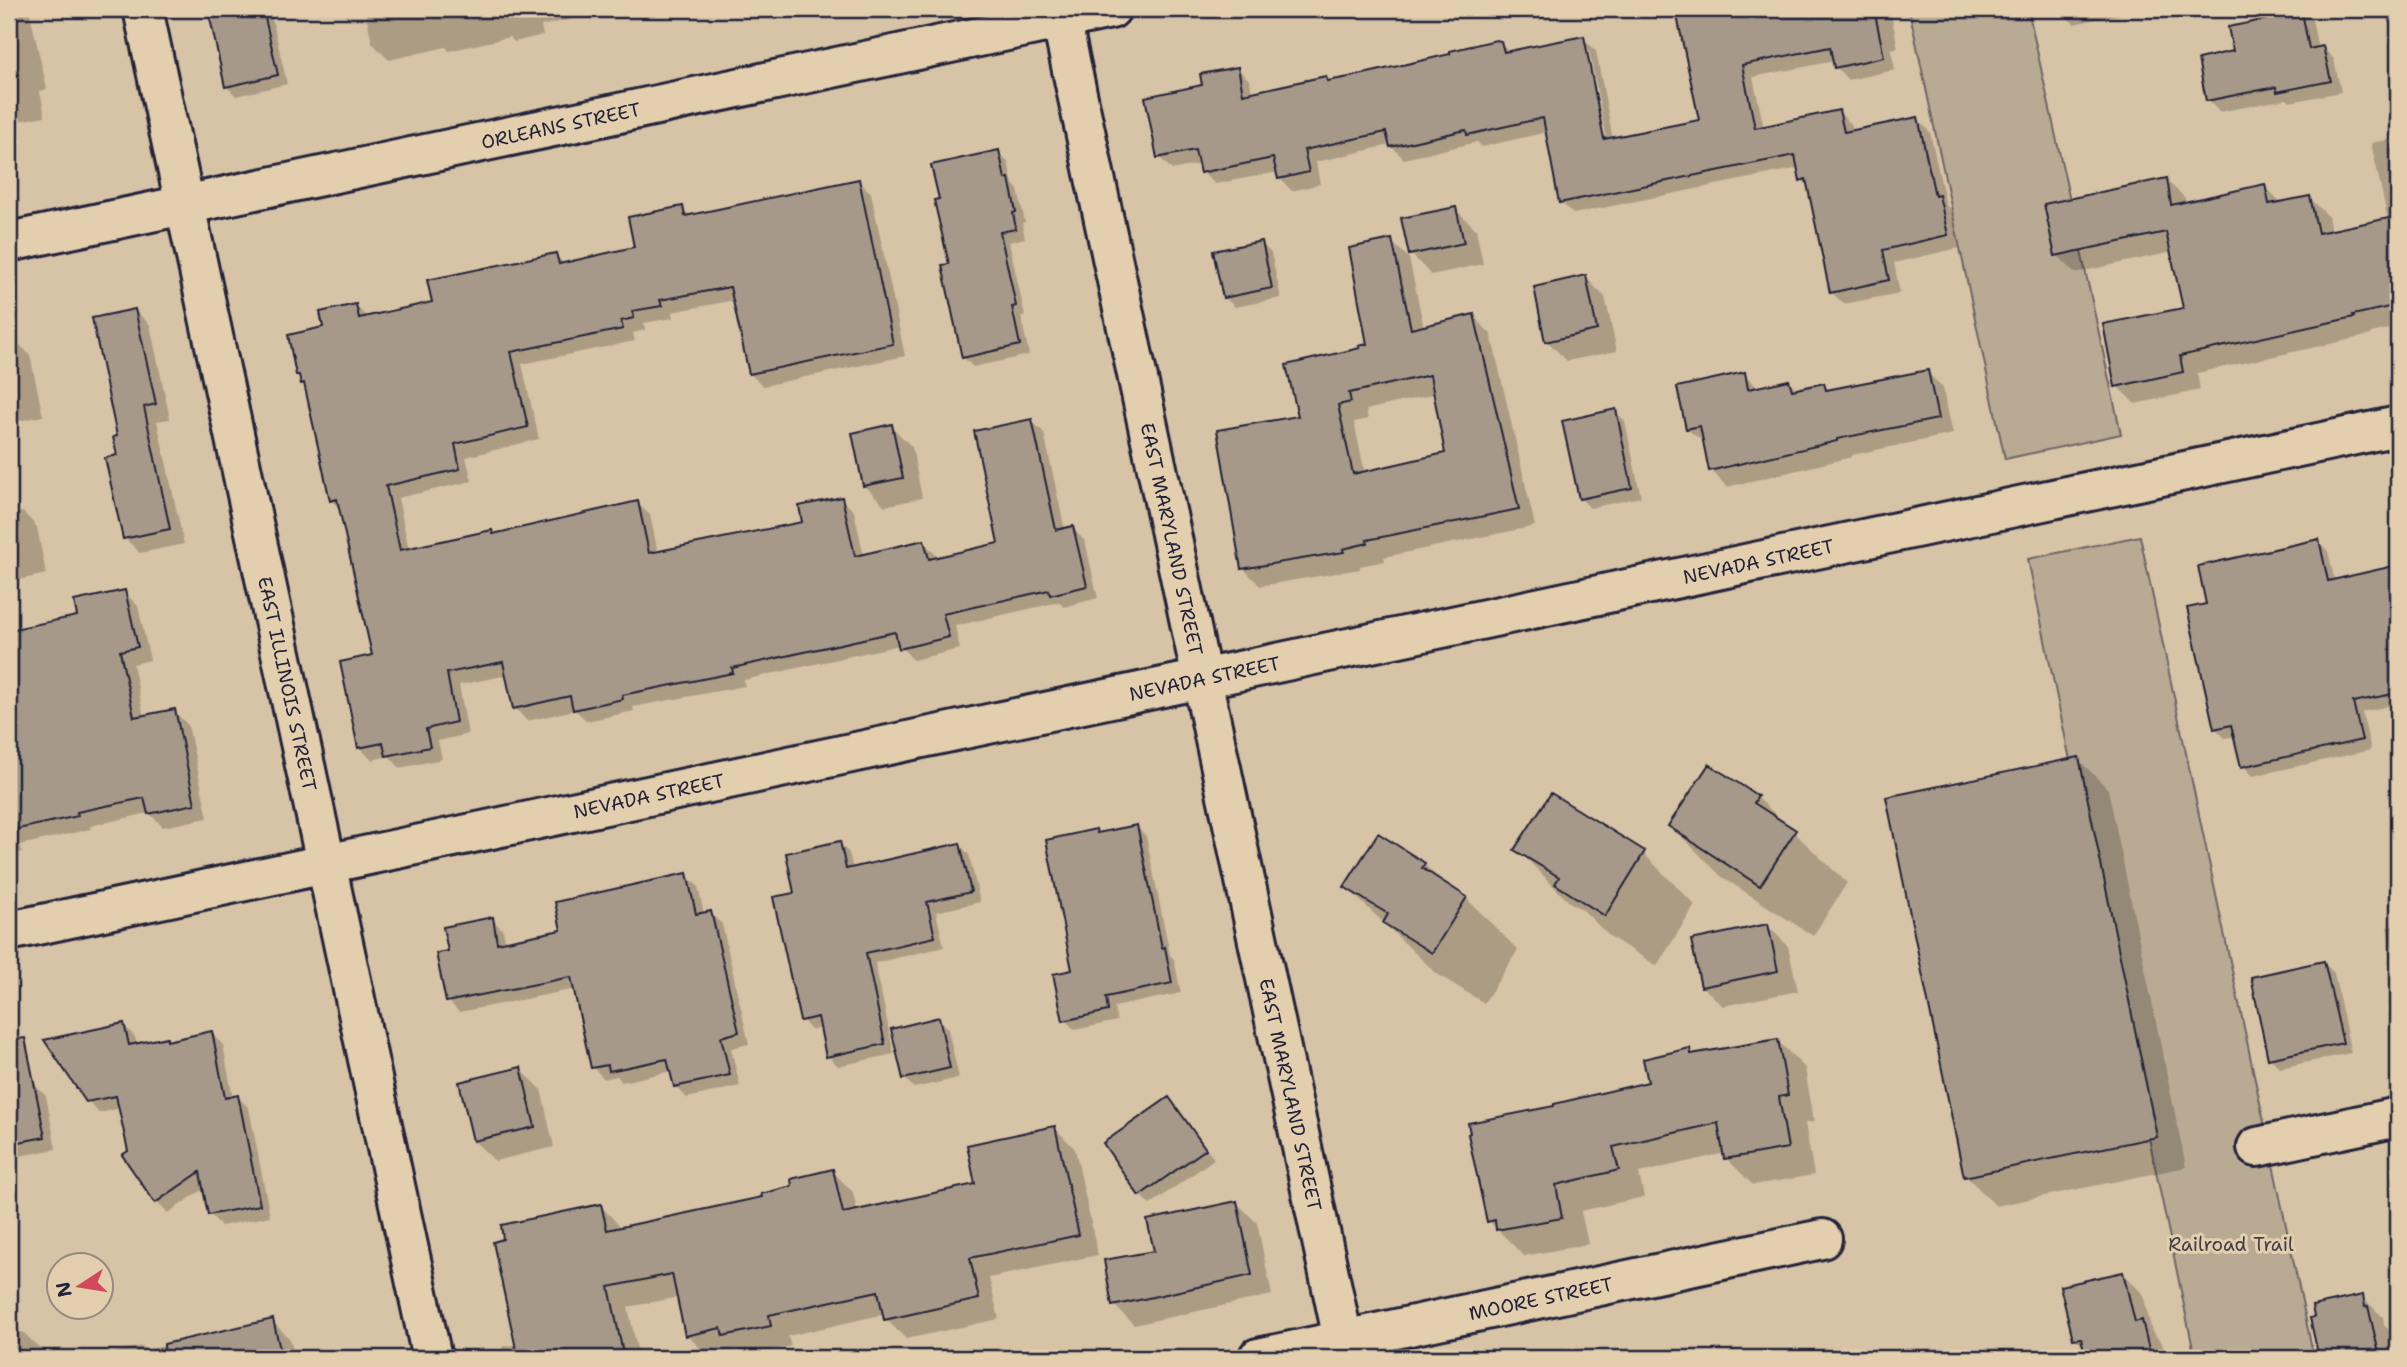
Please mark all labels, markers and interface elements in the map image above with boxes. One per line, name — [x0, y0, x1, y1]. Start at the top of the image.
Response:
street label: ORLEANS STREET — [479, 96, 643, 154]
street label: EAST MARYLAND STREET — [1135, 421, 1209, 658]
street label: NEVADA STREET — [1681, 533, 1836, 589]
street label: EAST ILLINOIS STREET — [252, 574, 323, 794]
street label: NEVADA STREET — [1127, 650, 1283, 706]
street label: NEVADA STREET — [571, 768, 727, 824]
street label: EAST MARYLAND STREET — [1254, 976, 1328, 1213]
park label: Railroad Trail — [2168, 1232, 2294, 1257]
north arrow — [46, 1252, 116, 1322]
street label: MOORE STREET — [1466, 1271, 1615, 1326]
text: N — [50, 1279, 78, 1299]

